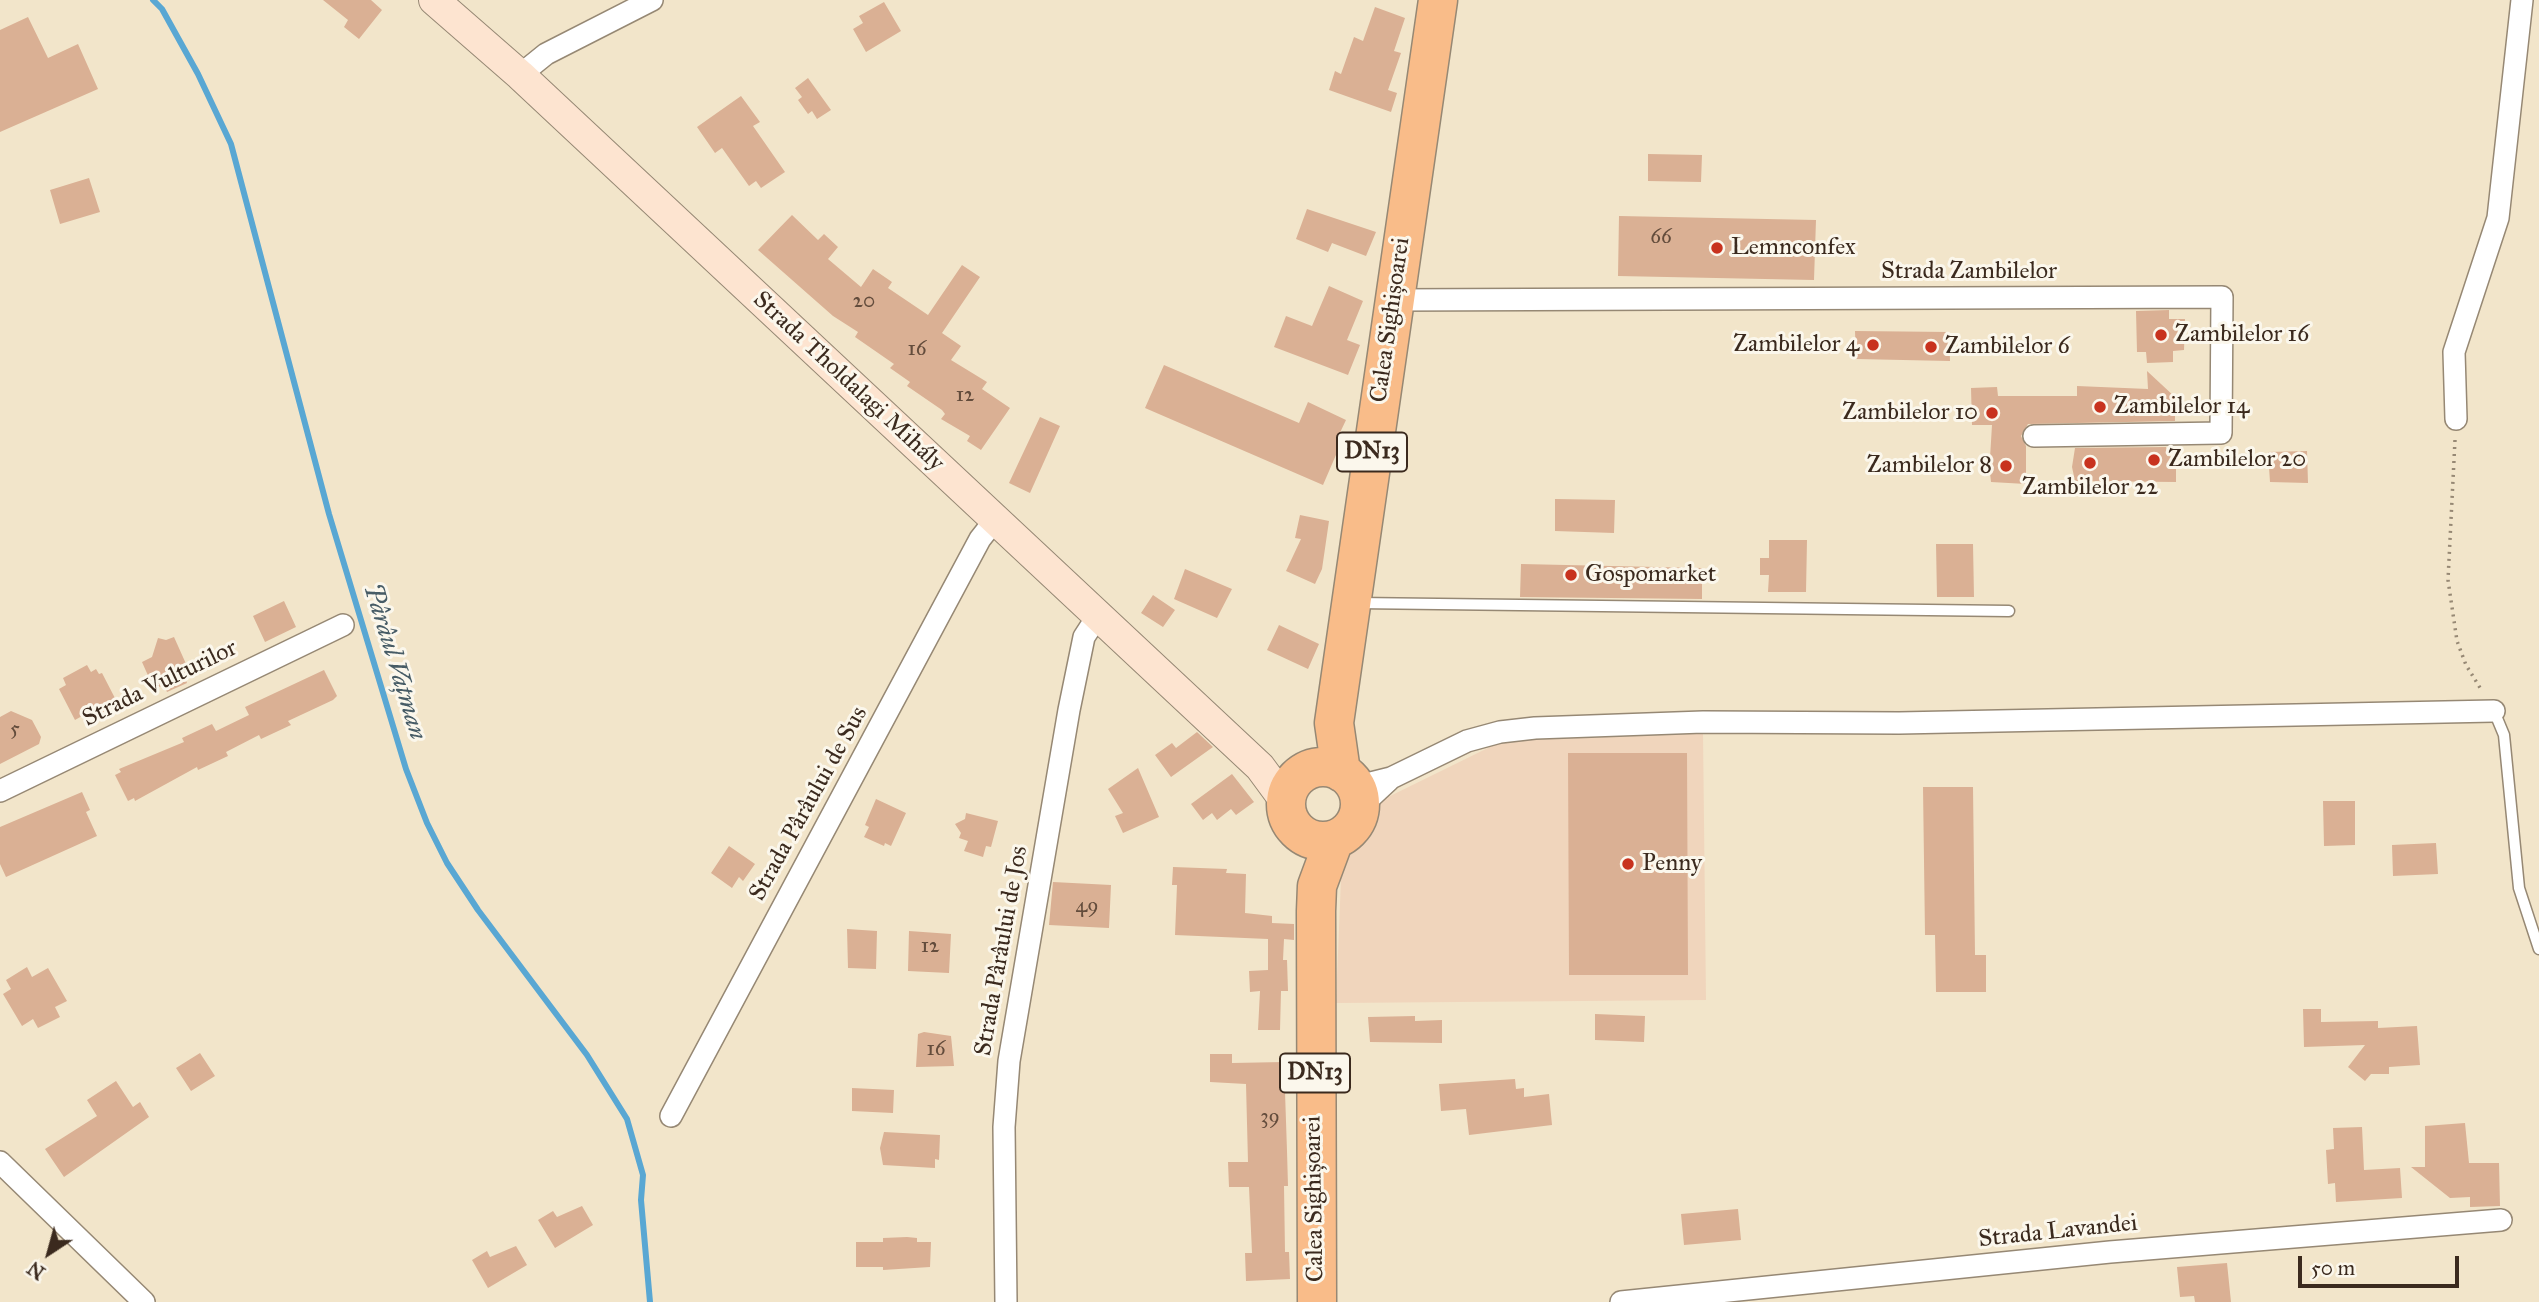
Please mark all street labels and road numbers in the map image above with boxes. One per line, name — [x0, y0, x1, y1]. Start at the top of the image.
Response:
street label: Calea Sighișoarei — [1365, 236, 1417, 404]
street label: Strada Zambilelor — [1881, 258, 2057, 286]
street label: Strada Tholdalagi Mihály — [746, 286, 950, 478]
road number: DN13 — [1337, 432, 1407, 472]
street label: Strada Vulturilor — [78, 634, 242, 734]
street label: Strada Pârâului de Sus — [744, 702, 874, 906]
street label: Strada Pârâului de Jos — [969, 844, 1035, 1058]
road number: DN13 — [1280, 1054, 1350, 1092]
street label: Calea Sighișoarei — [1299, 1116, 1331, 1282]
street label: Strada Lavandei — [1977, 1209, 2139, 1255]

